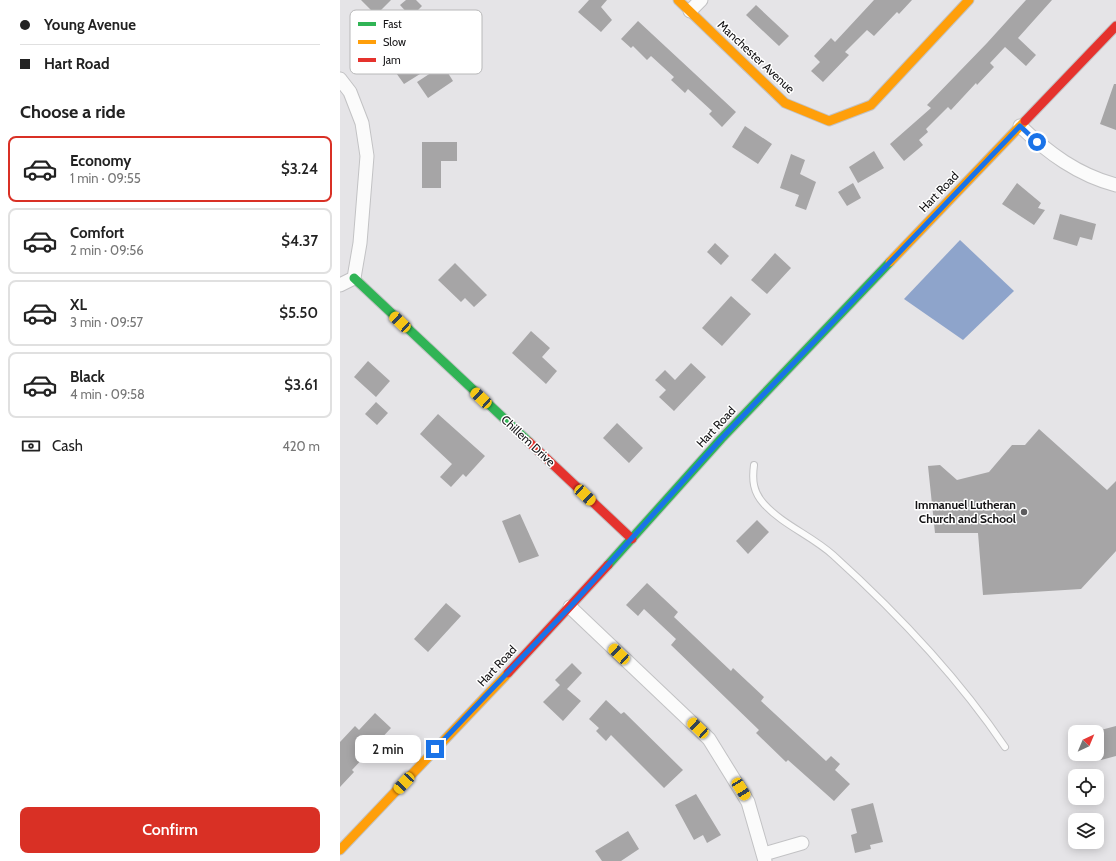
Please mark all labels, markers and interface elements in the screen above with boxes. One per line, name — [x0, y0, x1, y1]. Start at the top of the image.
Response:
legend — [350, 10, 482, 74]
text: Young Avenue — [44, 16, 136, 34]
text: Fast — [383, 17, 402, 31]
street label: Manchester Avenue — [715, 17, 798, 96]
text: Slow — [383, 35, 406, 49]
text: Jam — [382, 53, 401, 67]
text: Hart Road — [44, 55, 109, 73]
text: Choose a ride — [20, 101, 125, 123]
route start — [1028, 133, 1046, 151]
icon: car — [22, 151, 58, 187]
text: Economy — [70, 152, 131, 170]
text: $3.24 — [281, 160, 318, 178]
street label: Hart Road — [916, 168, 962, 215]
text: 1 min · 09:55 — [70, 170, 141, 186]
icon: car — [22, 223, 58, 259]
text: Comfort — [70, 224, 124, 242]
text: $4.37 — [281, 232, 318, 250]
text: 2 min · 09:56 — [70, 242, 144, 258]
icon: car — [22, 295, 58, 331]
text: XL — [70, 296, 87, 314]
text: $5.50 — [279, 304, 318, 322]
car — [387, 309, 413, 335]
text: 3 min · 09:57 — [70, 314, 143, 330]
icon: car — [22, 367, 58, 403]
text: Black — [70, 368, 105, 386]
text: $3.61 — [284, 376, 318, 394]
car — [468, 385, 494, 411]
text: 4 min · 09:58 — [70, 386, 145, 402]
street label: Hart Road — [693, 403, 738, 450]
street label: Chillem Drive — [498, 412, 558, 469]
icon: cash — [20, 435, 42, 457]
text: Cash — [52, 437, 83, 455]
text: 420 m — [282, 438, 320, 454]
car — [572, 482, 598, 508]
place label: Immanuel Lutheran Church and School — [915, 497, 1016, 526]
marker: Immanuel Lutheran Church and School — [1019, 507, 1029, 517]
car — [606, 641, 632, 667]
street label: Hart Road — [474, 642, 519, 689]
car — [685, 715, 711, 741]
north arrow — [1068, 725, 1104, 761]
map controls — [1068, 725, 1104, 849]
callout: 2 min — [355, 735, 421, 763]
route end — [426, 740, 444, 758]
text: 2 min — [372, 741, 404, 757]
button: locate — [1068, 769, 1104, 805]
car — [391, 770, 417, 796]
car — [730, 776, 752, 802]
button: Confirm — [20, 807, 320, 853]
button: layers — [1068, 813, 1104, 849]

